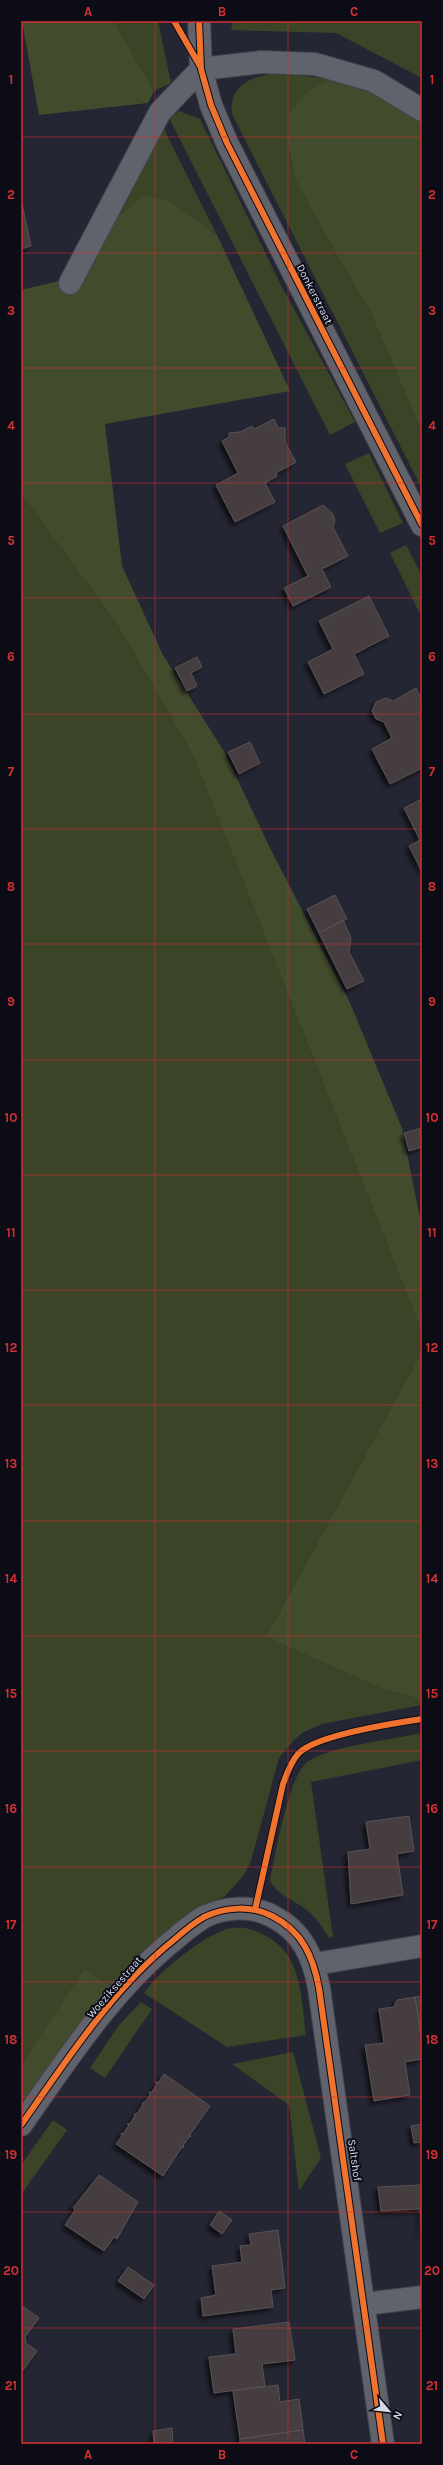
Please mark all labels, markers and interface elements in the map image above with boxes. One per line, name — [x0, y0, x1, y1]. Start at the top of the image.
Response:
text: A — [84, 4, 92, 19]
text: B — [218, 4, 226, 19]
text: C — [350, 4, 358, 19]
text: 1 — [9, 72, 13, 87]
text: 1 — [430, 72, 434, 87]
text: 2 — [7, 187, 15, 202]
text: 2 — [428, 187, 436, 202]
street label: Donkerstraat — [294, 262, 335, 327]
text: 3 — [7, 303, 15, 318]
text: 3 — [428, 303, 436, 318]
text: 4 — [7, 418, 15, 433]
text: 4 — [428, 418, 436, 433]
text: 5 — [7, 533, 15, 548]
text: 5 — [428, 533, 436, 548]
text: 6 — [7, 649, 15, 664]
text: 6 — [428, 649, 436, 664]
text: 7 — [8, 764, 15, 779]
text: 7 — [429, 764, 436, 779]
text: 8 — [7, 879, 15, 894]
text: 8 — [428, 879, 436, 894]
text: 9 — [7, 994, 15, 1009]
text: 9 — [428, 994, 436, 1009]
text: 10 — [5, 1110, 17, 1125]
text: 10 — [426, 1110, 438, 1125]
text: 11 — [6, 1225, 16, 1240]
text: 11 — [427, 1225, 437, 1240]
text: 12 — [5, 1340, 17, 1355]
text: 12 — [426, 1340, 438, 1355]
text: 13 — [5, 1456, 17, 1471]
text: 13 — [426, 1456, 438, 1471]
text: 14 — [5, 1571, 17, 1586]
text: 14 — [426, 1571, 438, 1586]
text: 15 — [5, 1686, 18, 1701]
text: 15 — [426, 1686, 439, 1701]
text: 16 — [5, 1801, 17, 1816]
text: 16 — [426, 1801, 438, 1816]
text: 17 — [5, 1917, 17, 1932]
text: 17 — [426, 1917, 438, 1932]
street label: Woeziksestraat — [84, 1954, 145, 2021]
text: 18 — [4, 2032, 18, 2047]
text: 18 — [425, 2032, 439, 2047]
street label: Saltshof — [345, 2138, 364, 2182]
text: 19 — [5, 2147, 17, 2162]
text: 19 — [426, 2147, 438, 2162]
text: 20 — [3, 2263, 19, 2278]
text: 20 — [424, 2263, 440, 2278]
text: 21 — [5, 2378, 17, 2393]
text: 21 — [426, 2378, 438, 2393]
north arrow — [369, 2391, 409, 2431]
text: N — [390, 2409, 405, 2422]
text: A — [84, 2447, 92, 2462]
text: B — [218, 2447, 226, 2462]
text: C — [350, 2447, 358, 2462]

